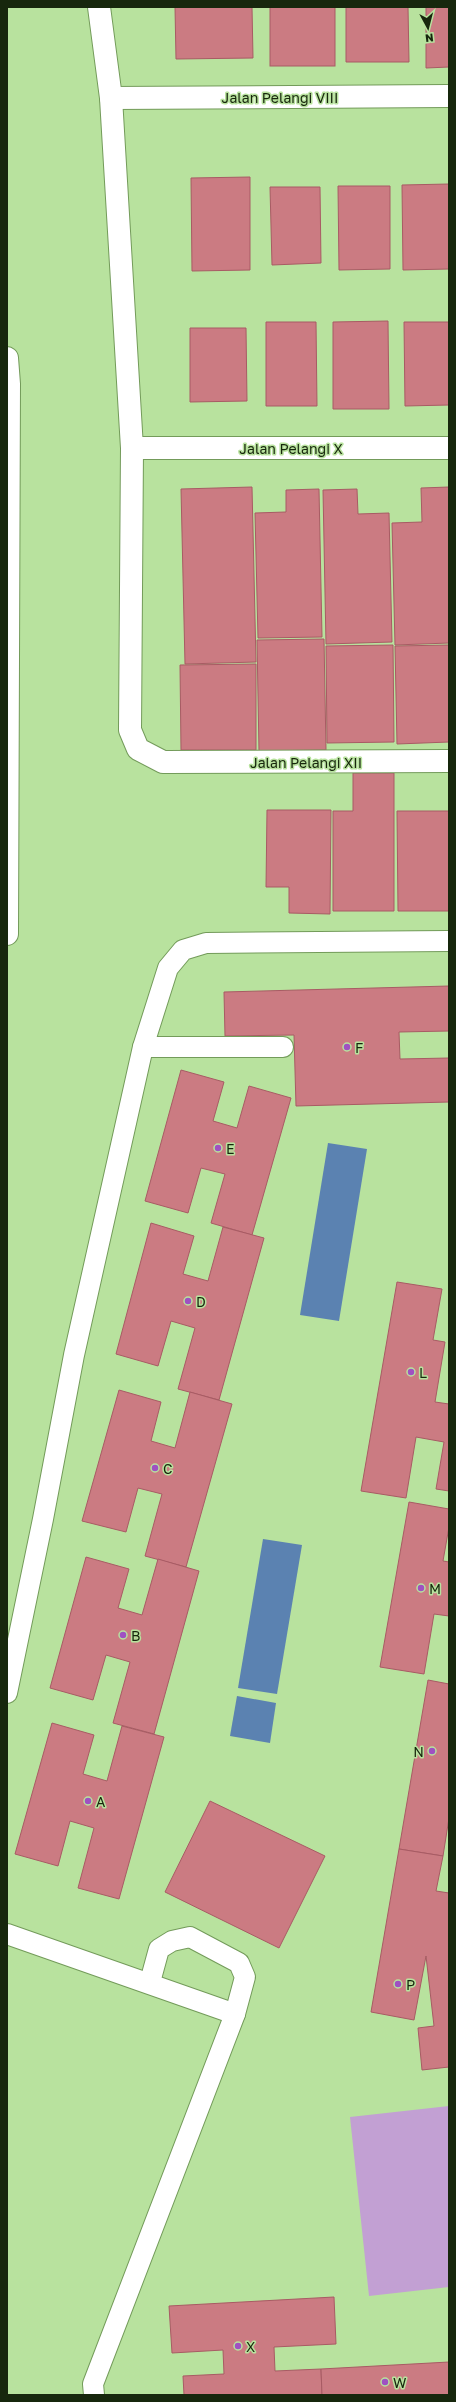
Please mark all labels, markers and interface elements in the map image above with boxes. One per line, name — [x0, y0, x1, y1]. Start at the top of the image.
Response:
north arrow — [408, 8, 448, 48]
text: N — [424, 31, 434, 45]
street label: Jalan Pelangi VIII — [222, 89, 338, 106]
street label: Jalan Pelangi X — [239, 440, 343, 457]
street label: Jalan Pelangi XII — [250, 754, 362, 771]
place label: F — [355, 1039, 363, 1056]
marker: F — [342, 1042, 352, 1052]
place label: E — [226, 1140, 235, 1157]
marker: E — [213, 1143, 223, 1153]
place label: D — [196, 1293, 206, 1310]
marker: D — [183, 1296, 193, 1306]
place label: L — [419, 1364, 427, 1381]
marker: L — [406, 1367, 416, 1377]
place label: C — [163, 1460, 173, 1477]
marker: C — [150, 1463, 160, 1473]
place label: M — [429, 1580, 441, 1597]
marker: M — [416, 1583, 426, 1593]
place label: B — [131, 1627, 140, 1644]
marker: B — [118, 1630, 128, 1640]
place label: N — [413, 1743, 424, 1760]
marker: N — [427, 1746, 437, 1756]
place label: A — [96, 1793, 106, 1810]
marker: A — [83, 1796, 93, 1806]
place label: P — [406, 1976, 415, 1993]
marker: P — [393, 1979, 403, 1989]
place label: X — [246, 2338, 255, 2355]
marker: X — [233, 2341, 243, 2351]
place label: W — [393, 2374, 407, 2391]
marker: W — [380, 2377, 390, 2387]

